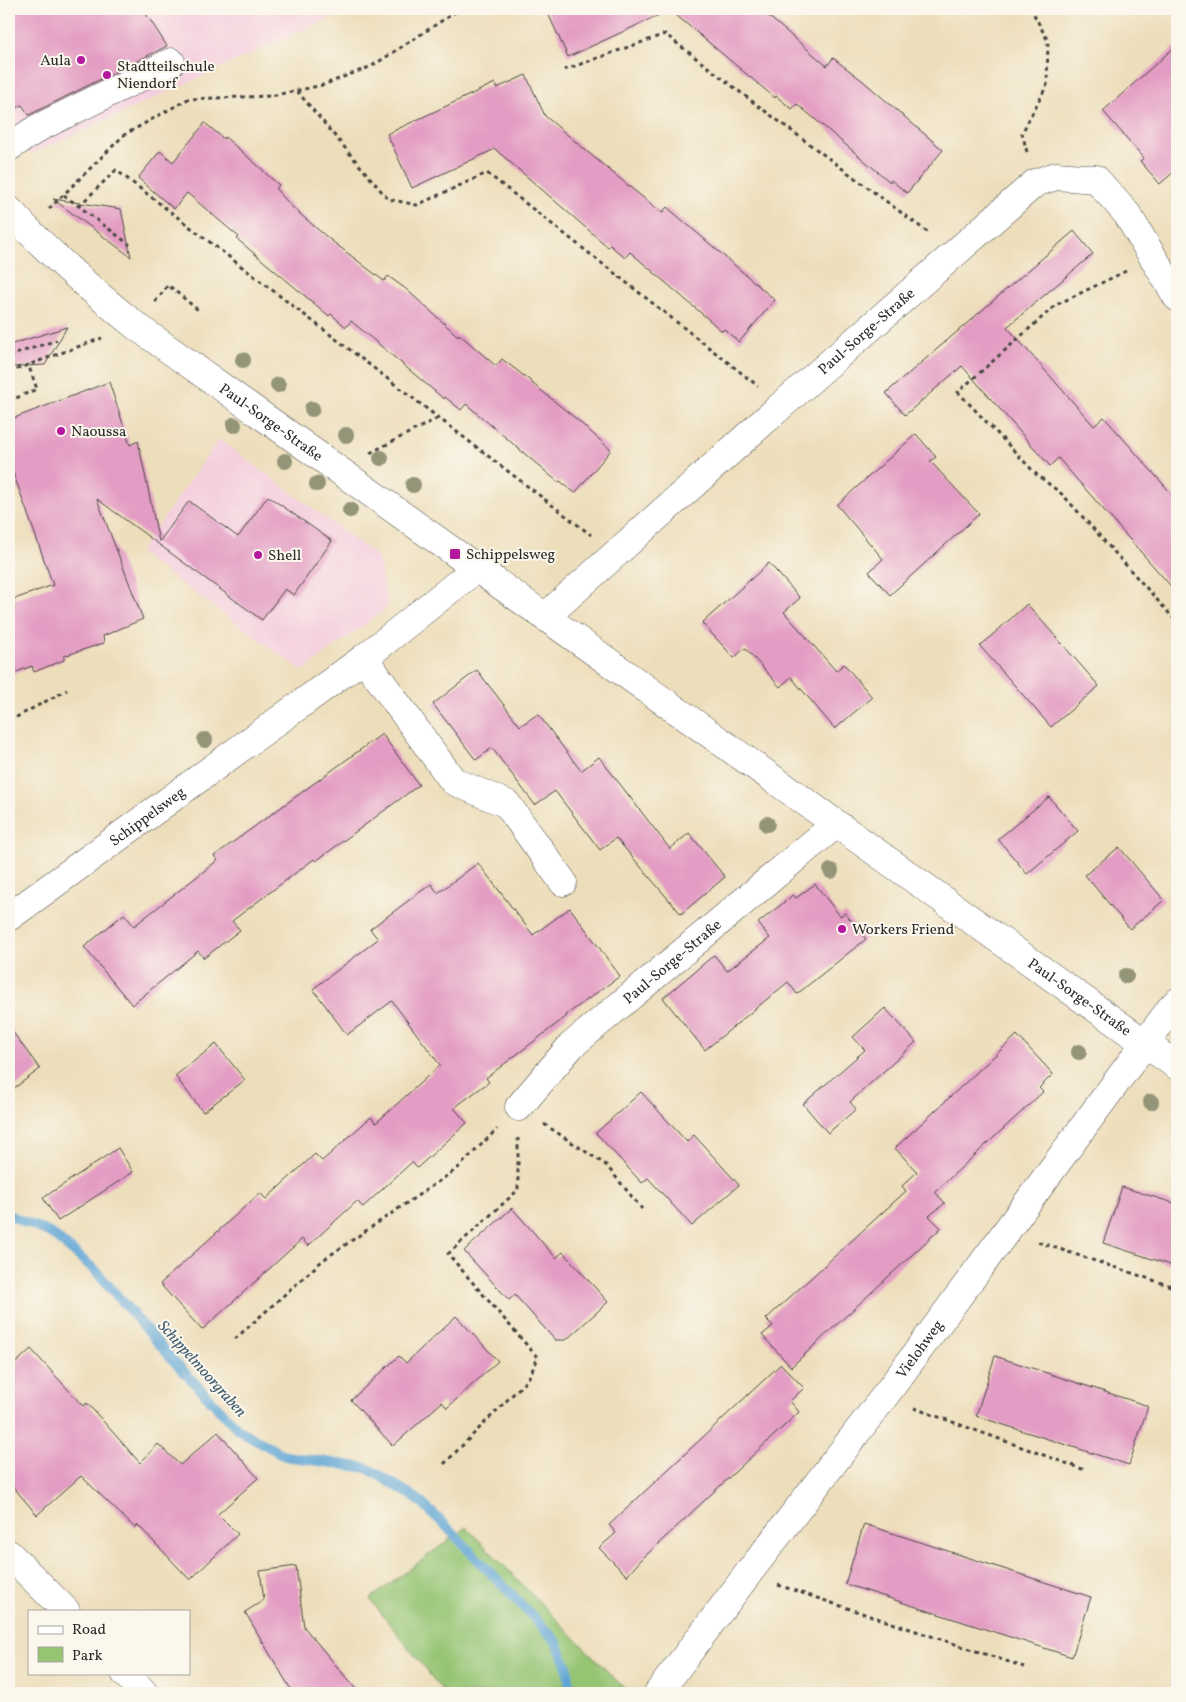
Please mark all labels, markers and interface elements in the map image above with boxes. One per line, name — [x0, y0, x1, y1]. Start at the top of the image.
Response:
place label: Aula — [40, 51, 71, 72]
marker: Aula — [75, 54, 87, 66]
place label: Stadtteilschule Niendorf — [117, 57, 215, 95]
marker: Stadtteilschule Niendorf — [101, 69, 113, 81]
street label: Paul-Sorge-Straße — [814, 284, 920, 381]
street label: Paul-Sorge-Straße — [214, 379, 326, 467]
place label: Naoussa — [71, 422, 126, 443]
marker: Naoussa — [55, 425, 67, 437]
place label: Schippelsweg — [466, 545, 556, 566]
place label: Shell — [268, 546, 301, 567]
marker: Schippelsweg — [448, 547, 462, 561]
marker: Shell — [252, 549, 264, 561]
street label: Schippelsweg — [106, 782, 191, 852]
street label: Paul-Sorge-Straße — [619, 915, 727, 1010]
place label: Workers Friend — [852, 920, 954, 941]
marker: Workers Friend — [836, 923, 848, 935]
street label: Paul-Sorge-Straße — [1023, 954, 1135, 1042]
water label: Schippelmoorgraben — [152, 1316, 251, 1423]
street label: Vielohweg — [892, 1316, 949, 1384]
legend — [28, 1610, 190, 1674]
text: Road — [72, 1620, 106, 1641]
text: Park — [72, 1646, 103, 1667]

